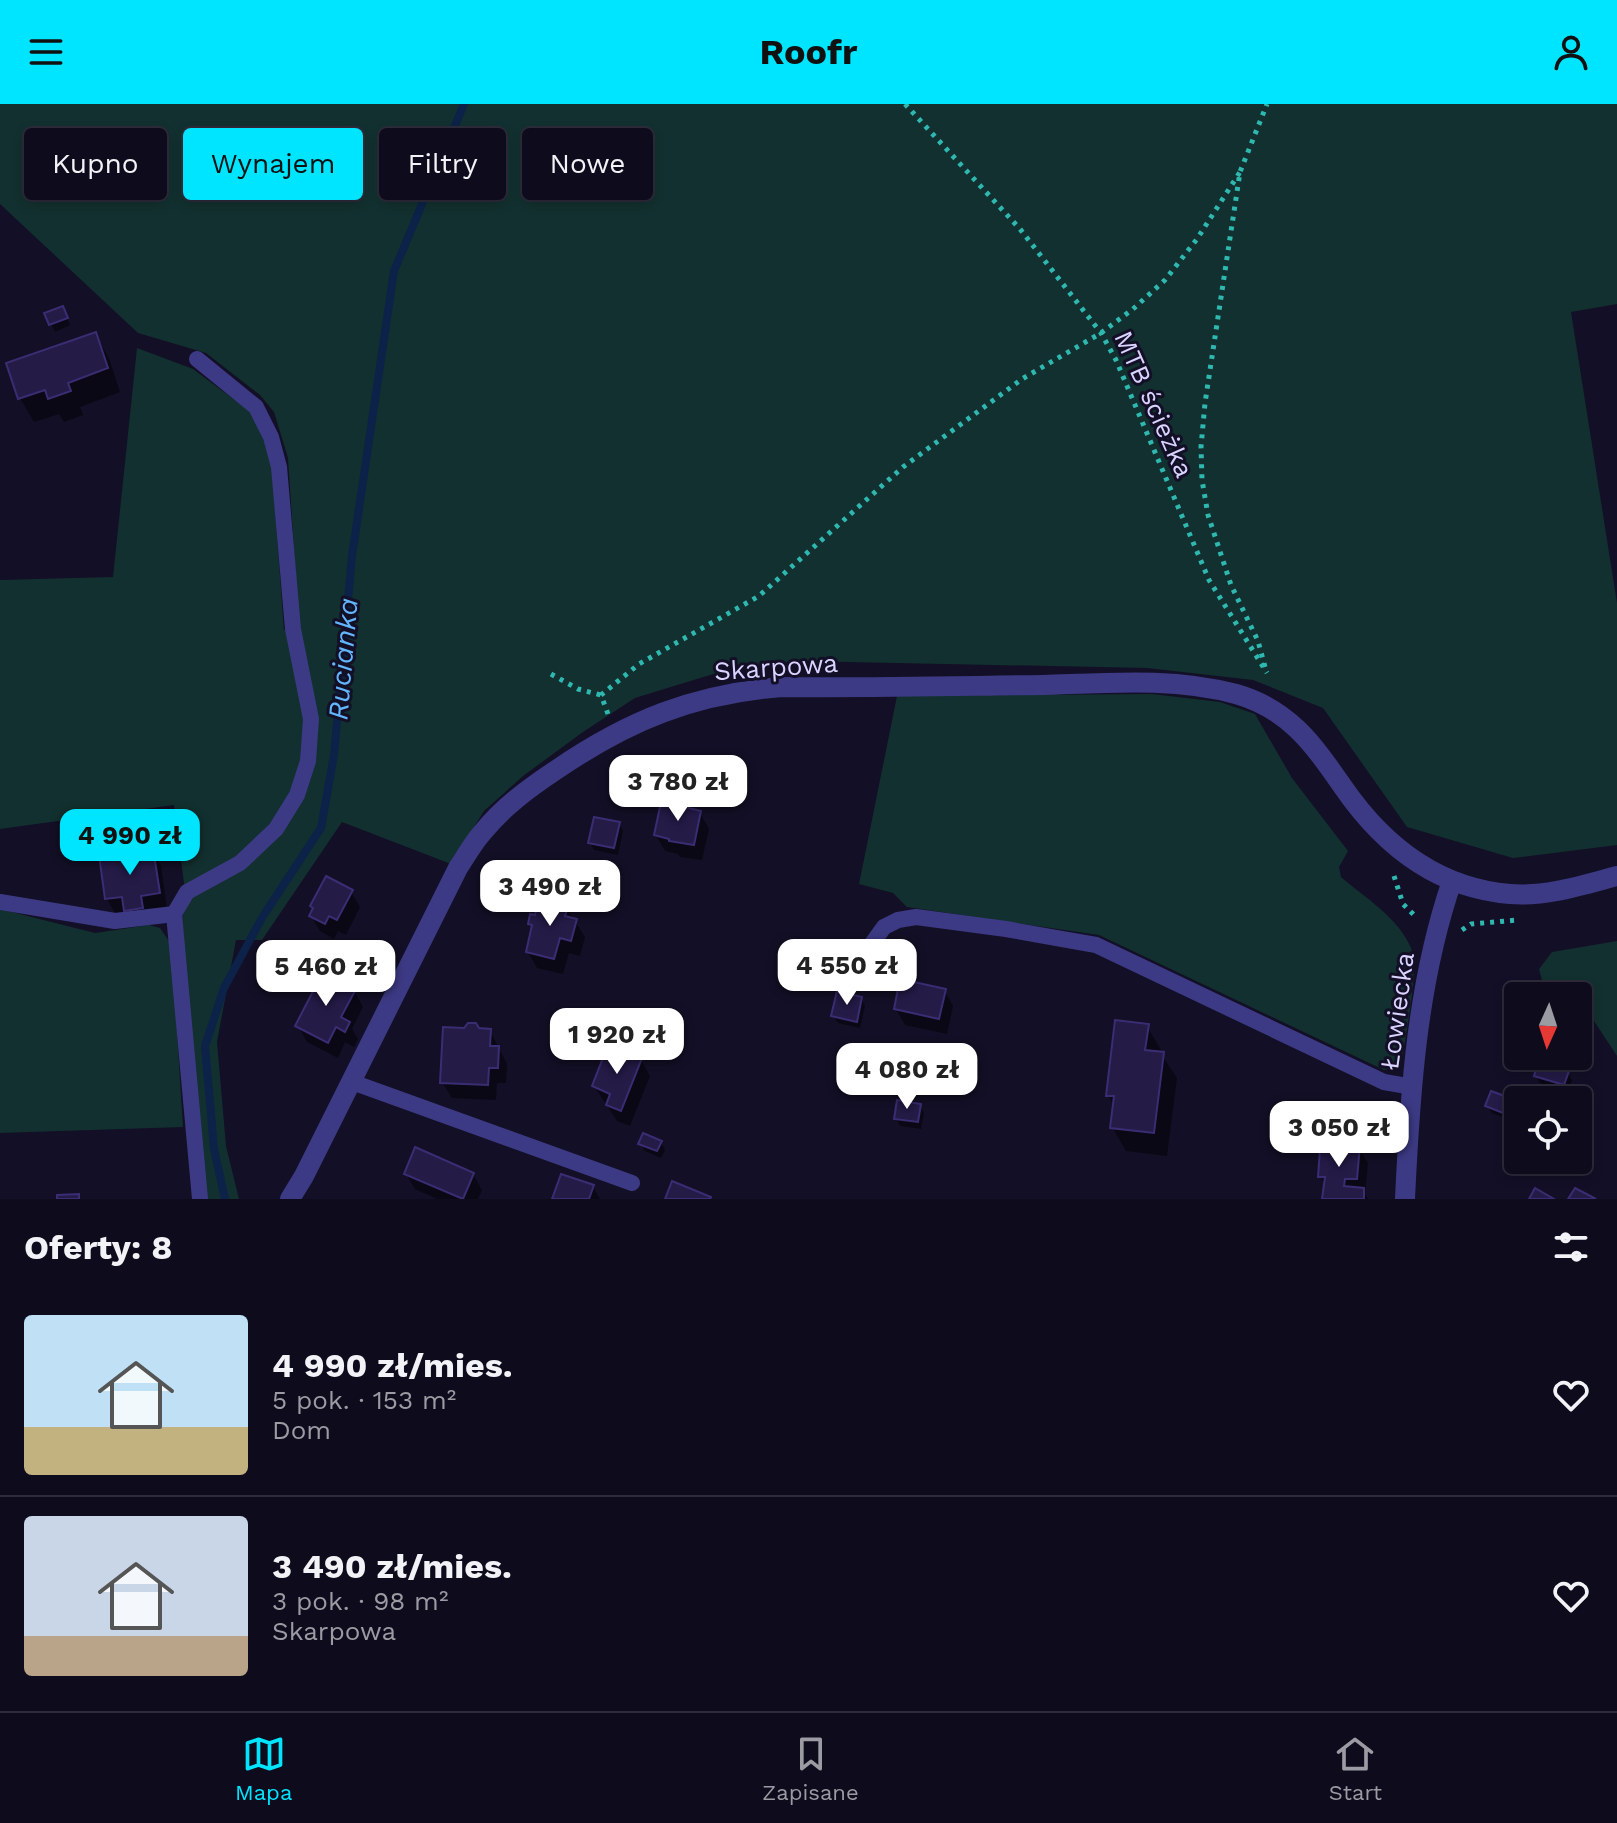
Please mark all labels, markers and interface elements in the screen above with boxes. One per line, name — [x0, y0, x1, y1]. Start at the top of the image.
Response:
icon: menu — [24, 30, 68, 74]
icon: person — [1549, 30, 1593, 74]
text: Roofr — [760, 31, 857, 73]
chip: Kupno — [24, 128, 167, 200]
chip: Wynajem — [183, 128, 363, 200]
chip: Filtry — [379, 128, 506, 200]
chip: Nowe — [522, 128, 653, 200]
street label: MTB ścieżka — [1108, 326, 1200, 482]
water label: Rucianka — [321, 597, 365, 721]
street label: Skarpowa — [713, 648, 839, 686]
pin: 3 780 zł — [595, 755, 761, 823]
text: 3 780 zł — [627, 766, 729, 796]
pin: 4 990 zł — [47, 809, 213, 877]
text: 4 990 zł — [78, 820, 182, 850]
pin: 3 490 zł — [467, 860, 633, 928]
text: 3 490 zł — [498, 871, 602, 901]
pin: 4 550 zł — [764, 939, 930, 1007]
pin: 5 460 zł — [243, 940, 409, 1008]
text: 4 550 zł — [796, 950, 898, 980]
street label: Łowiecka — [1374, 950, 1420, 1072]
text: 5 460 zł — [274, 951, 378, 981]
north arrow — [1504, 982, 1592, 1070]
map controls — [1504, 982, 1592, 1174]
pin: 1 920 zł — [534, 1008, 700, 1076]
text: 1 920 zł — [568, 1019, 666, 1049]
pin: 4 080 zł — [824, 1043, 990, 1111]
text: 4 080 zł — [854, 1054, 960, 1084]
button: locate — [1504, 1086, 1592, 1174]
pin: 3 050 zł — [1256, 1101, 1422, 1169]
text: 3 050 zł — [1288, 1112, 1390, 1142]
icon: filters — [1549, 1225, 1593, 1269]
text: Oferty: 8 — [24, 1227, 173, 1267]
text: 4 990 zł/mies. — [272, 1345, 513, 1385]
icon: home — [88, 1347, 184, 1443]
icon: heart — [1549, 1373, 1593, 1417]
text: 5 pok. · 153 m² — [272, 1385, 456, 1415]
text: Dom — [272, 1415, 331, 1445]
text: 3 490 zł/mies. — [272, 1546, 512, 1586]
icon: home — [88, 1548, 184, 1644]
icon: heart — [1549, 1574, 1593, 1618]
text: 3 pok. · 98 m² — [272, 1586, 448, 1616]
text: Skarpowa — [272, 1616, 396, 1646]
tab: Mapa — [235, 1732, 292, 1805]
tab: Zapisane — [762, 1732, 859, 1805]
tab: Start — [1329, 1732, 1382, 1805]

